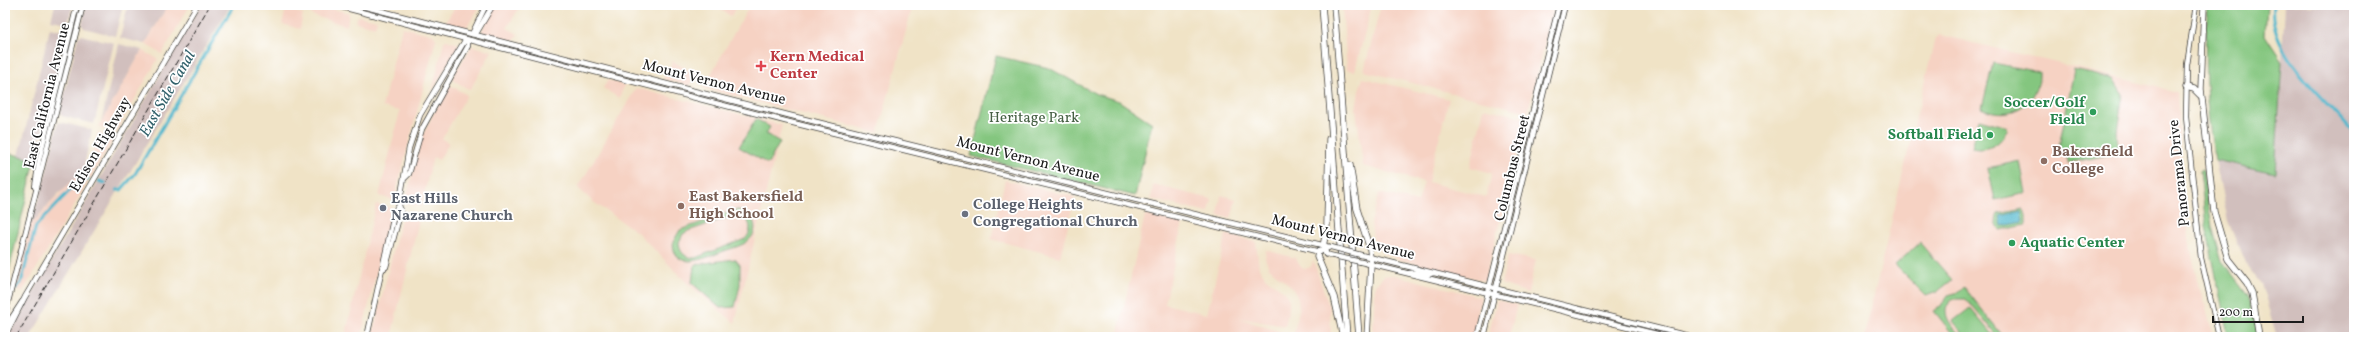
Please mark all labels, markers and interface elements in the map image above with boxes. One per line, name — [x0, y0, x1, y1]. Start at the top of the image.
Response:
street label: East California Avenue — [20, 21, 76, 171]
water label: East Side Canal — [134, 47, 202, 141]
place label: Kern Medical Center — [770, 47, 864, 85]
street label: Mount Vernon Avenue — [640, 55, 788, 111]
marker: Kern Medical Center — [755, 60, 767, 72]
street label: Edison Highway — [65, 93, 137, 197]
place label: Soccer/Golf Field — [2004, 93, 2086, 131]
marker: Soccer/Golf Field — [2088, 107, 2098, 117]
park label: Heritage Park — [989, 108, 1079, 129]
street label: Columbus Street — [1490, 112, 1536, 224]
street label: Panorama Drive — [2164, 119, 2196, 227]
place label: Softball Field — [1888, 125, 1982, 146]
marker: Softball Field — [1985, 130, 1995, 140]
street label: Mount Vernon Avenue — [954, 132, 1102, 188]
place label: Bakersfield College — [2052, 142, 2133, 180]
marker: Bakersfield College — [2039, 156, 2049, 166]
place label: East Bakersfield High School — [689, 187, 803, 225]
place label: East Hills Nazarene Church — [391, 189, 513, 227]
place label: College Heights Congregational Church — [973, 195, 1138, 233]
marker: East Bakersfield High School — [676, 201, 686, 211]
marker: East Hills Nazarene Church — [378, 203, 388, 213]
marker: College Heights Congregational Church — [960, 209, 970, 219]
street label: Mount Vernon Avenue — [1269, 210, 1417, 266]
place label: Aquatic Center — [2020, 233, 2125, 254]
marker: Aquatic Center — [2007, 238, 2017, 248]
scale bar — [2213, 298, 2303, 324]
text: 200 m — [2219, 305, 2253, 321]

